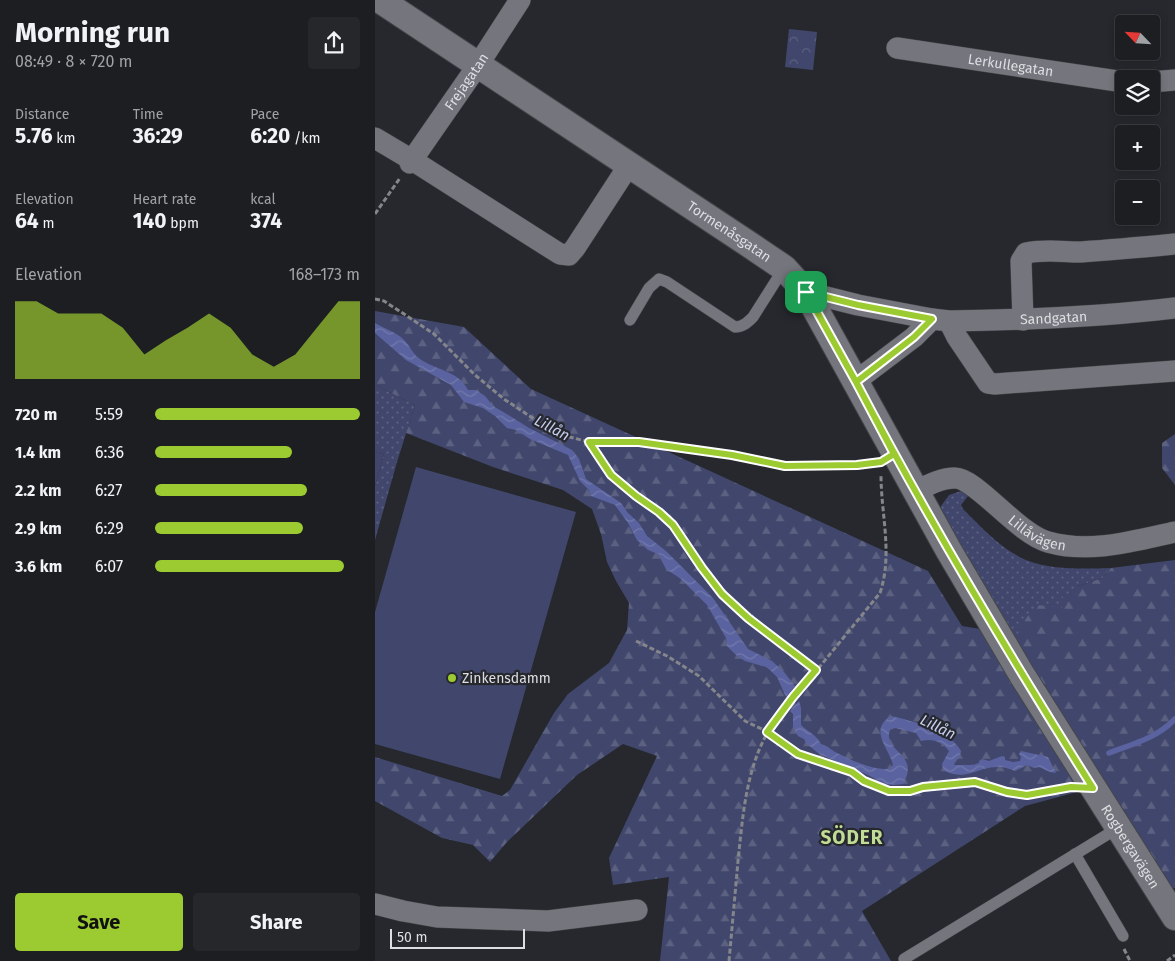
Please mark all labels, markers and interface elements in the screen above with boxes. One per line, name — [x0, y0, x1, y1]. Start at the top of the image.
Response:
north arrow — [1115, 15, 1160, 60]
map controls — [1115, 15, 1160, 225]
text: Morning run — [15, 16, 170, 49]
button: share — [308, 17, 360, 69]
street label: Frejagatan — [441, 50, 492, 114]
street label: Lerkullegatan — [967, 51, 1055, 80]
text: 08:49 · 8 × 720 m — [15, 52, 132, 71]
button: layers — [1115, 70, 1160, 115]
text: Distance — [15, 106, 69, 123]
text: Time — [133, 106, 163, 123]
text: Pace — [250, 106, 279, 123]
text: 5.76 — [15, 123, 53, 149]
text: 36:29 — [133, 123, 183, 149]
text: 6:20 — [250, 123, 290, 149]
button: + — [1115, 125, 1160, 170]
text: km — [53, 130, 75, 147]
text: /km — [290, 130, 321, 147]
button: − — [1115, 180, 1160, 225]
text: Elevation — [15, 191, 74, 208]
text: Heart rate — [133, 191, 196, 208]
text: kcal — [250, 191, 276, 208]
street label: Tormenåsgatan — [684, 198, 774, 266]
text: 64 — [15, 208, 39, 234]
text: 140 — [133, 208, 167, 234]
text: 374 — [250, 208, 282, 234]
text: m — [39, 215, 54, 232]
text: bpm — [167, 215, 199, 232]
text: Elevation — [15, 265, 82, 284]
text: 168–173 m — [289, 265, 360, 284]
pin — [785, 271, 827, 313]
icon: arrive — [792, 278, 820, 306]
street label: Sandgatan — [1020, 308, 1088, 328]
text: 720 m — [15, 405, 57, 424]
text: 5:59 — [95, 405, 123, 424]
water label: Lillån — [531, 411, 573, 445]
text: 1.4 km — [15, 443, 61, 462]
text: 6:36 — [95, 443, 124, 462]
text: 2.2 km — [15, 481, 62, 500]
text: 6:27 — [95, 481, 122, 500]
street label: Lillåvägen — [1004, 512, 1067, 555]
text: 2.9 km — [15, 519, 62, 538]
text: 6:29 — [95, 519, 124, 538]
text: 3.6 km — [15, 557, 62, 576]
text: 6:07 — [95, 557, 123, 576]
place label: Zinkensdamm — [462, 670, 551, 687]
marker: Zinkensdamm — [446, 672, 458, 684]
water label: Lillån — [917, 711, 959, 743]
street label: Rogbergavägen — [1097, 801, 1163, 892]
district label: SÖDER — [820, 825, 884, 849]
button: Save — [15, 893, 183, 951]
button: Share — [193, 893, 360, 951]
scale bar — [390, 926, 525, 949]
text: 50 m — [397, 929, 428, 946]

